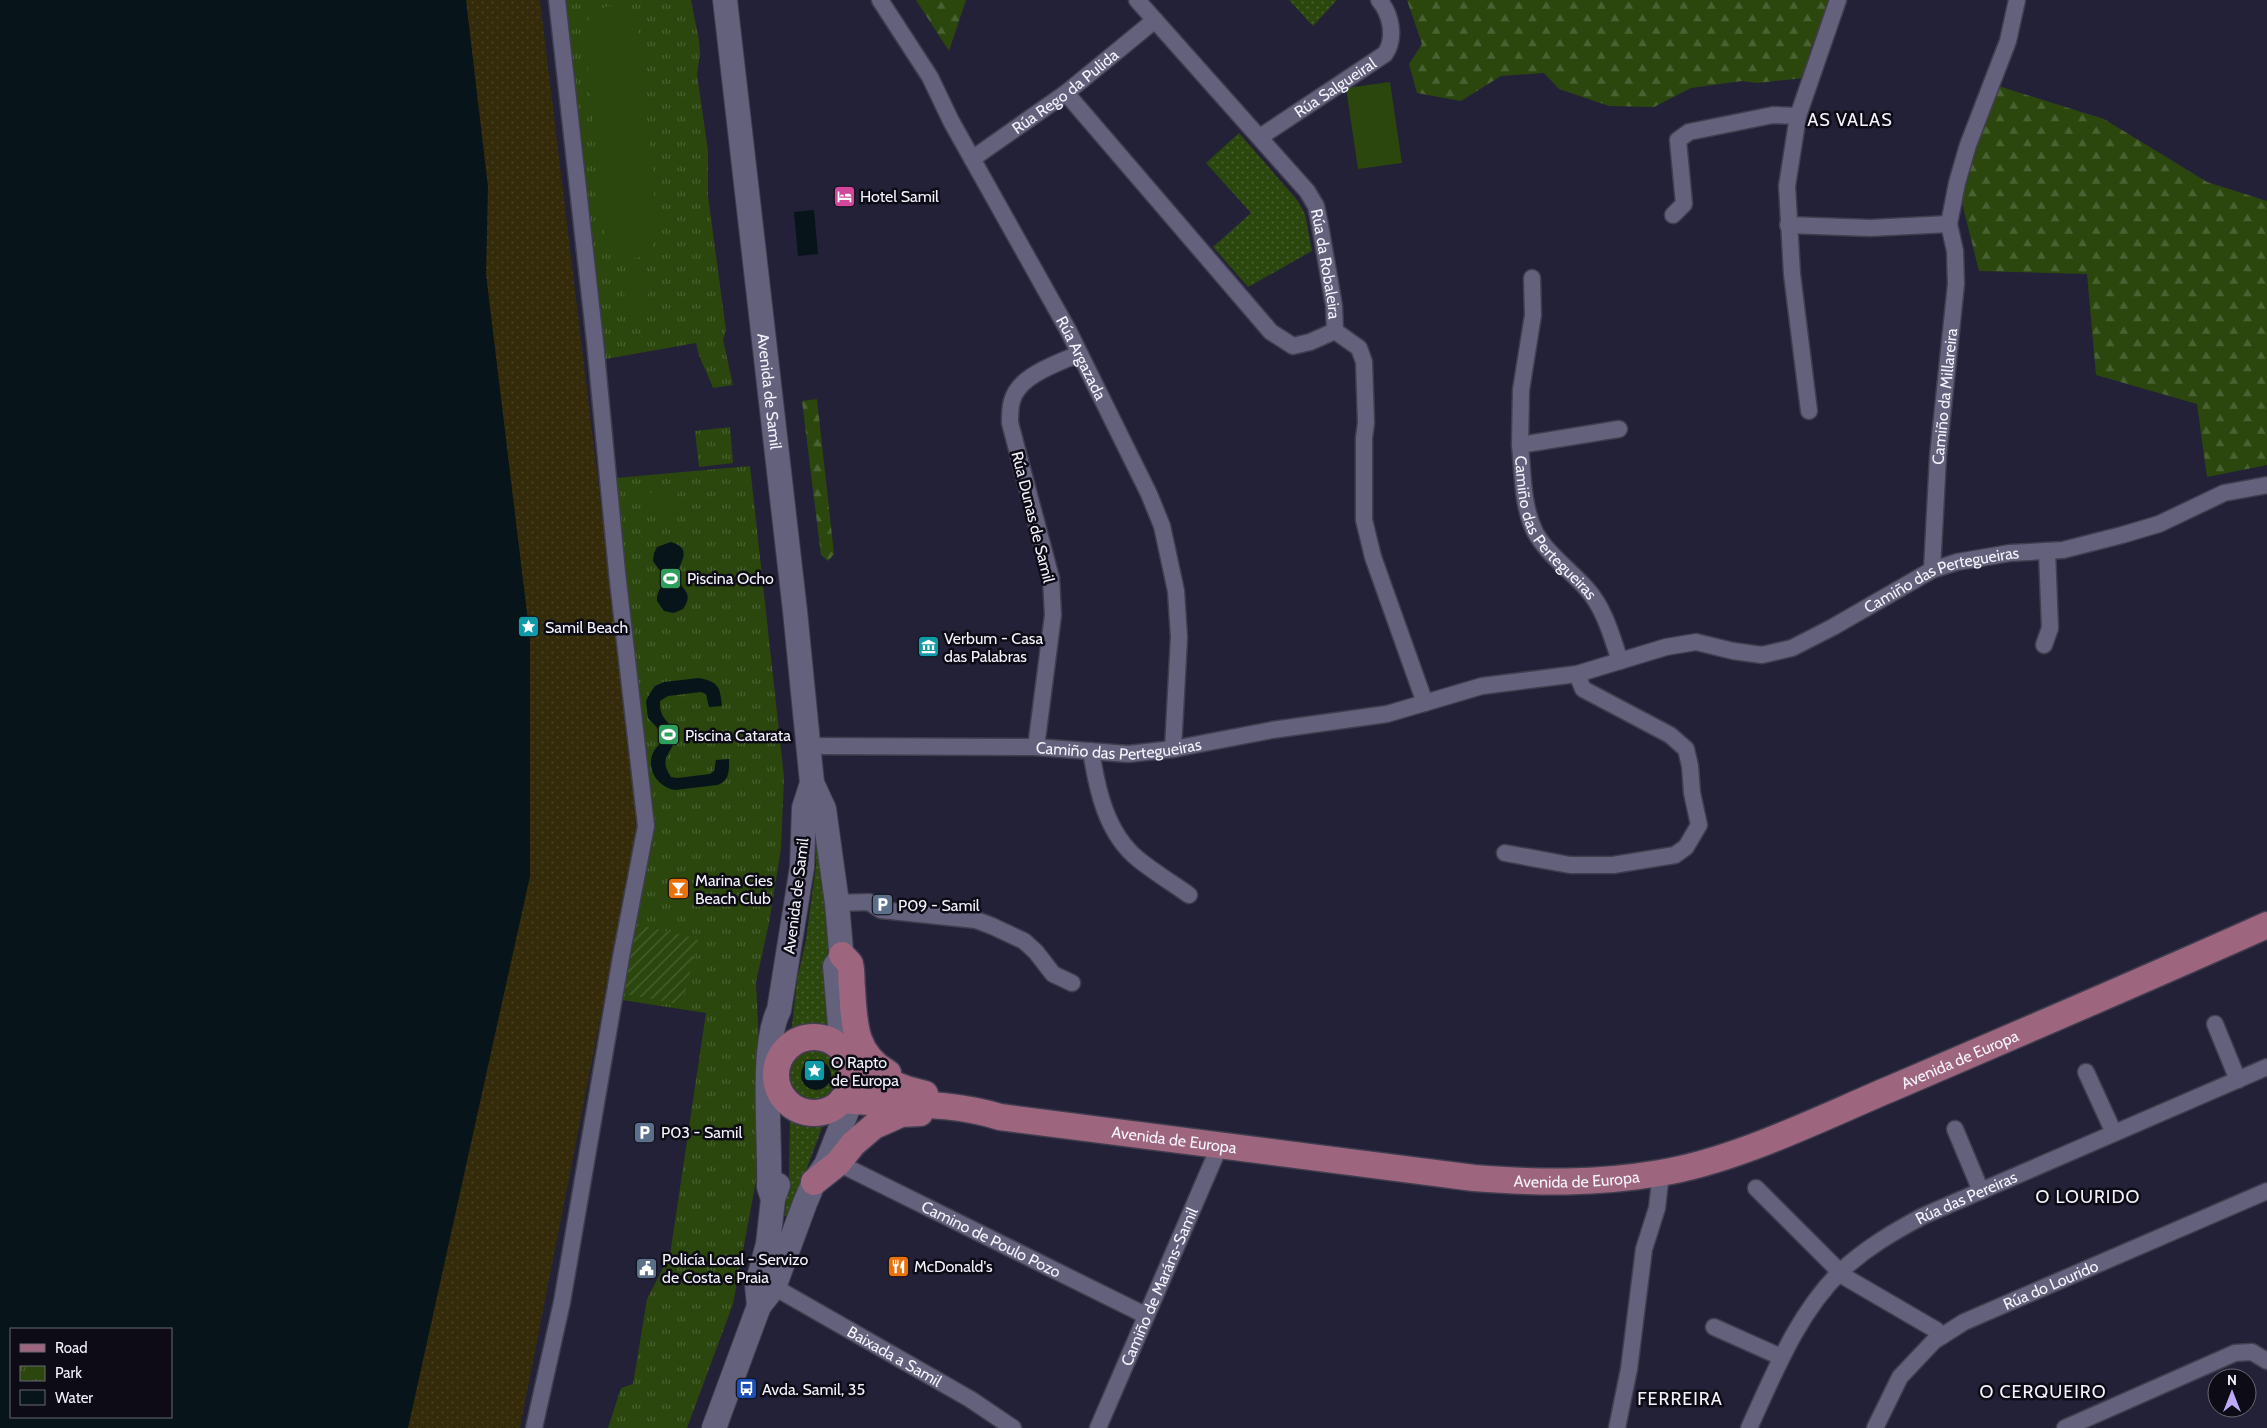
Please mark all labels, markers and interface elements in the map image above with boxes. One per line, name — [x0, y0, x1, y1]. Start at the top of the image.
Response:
street label: Rúa Rego da Pulida — [1008, 45, 1122, 138]
street label: Rúa Salgueiral — [1290, 53, 1380, 121]
district label: AS VALAS — [1807, 109, 1893, 131]
hotel icon: Hotel Samil — [832, 184, 856, 208]
place label: Hotel Samil — [860, 187, 939, 206]
street label: Rúa da Robaleira — [1307, 207, 1344, 320]
street label: Rúa Argazada — [1052, 312, 1111, 403]
street label: Camiño da Millareira — [1928, 327, 1961, 465]
street label: Avenida de Samil — [754, 332, 786, 451]
street label: Rúa Dunas de Samil — [1007, 449, 1059, 585]
street label: Camiño das Pertegueiras — [1511, 455, 1601, 603]
street label: Camiño das Pertegueiras — [1860, 543, 2020, 617]
sports icon: Piscina Ocho — [659, 566, 683, 590]
place label: Piscina Ocho — [687, 569, 774, 588]
place icon: Samil Beach — [517, 615, 541, 639]
place label: Samil Beach — [545, 618, 628, 637]
place label: Verbum - Casa das Palabras — [944, 629, 1043, 666]
museum icon: Verbum - Casa das Palabras — [916, 635, 940, 659]
sports icon: Piscina Catarata — [657, 723, 681, 747]
place label: Piscina Catarata — [685, 726, 791, 745]
street label: Camiño das Pertegueiras — [1035, 734, 1203, 763]
street label: Avenida de Samil — [779, 837, 813, 955]
place label: Marina Cies Beach Club — [695, 871, 773, 908]
bar icon: Marina Cies Beach Club — [667, 877, 691, 901]
parking icon: P09 - Samil — [870, 893, 894, 917]
place label: P09 - Samil — [898, 896, 980, 915]
street label: Avenida de Europa — [1898, 1025, 2021, 1093]
place label: O Rapto de Europa — [831, 1053, 899, 1090]
place icon: O Rapto de Europa — [803, 1059, 827, 1083]
parking icon: P03 - Samil — [633, 1120, 657, 1144]
street label: Avenida de Europa — [1111, 1122, 1238, 1157]
place label: P03 - Samil — [661, 1123, 742, 1142]
street label: Avenida de Europa — [1513, 1167, 1641, 1191]
street label: Rúa das Pereiras — [1912, 1167, 2020, 1228]
district label: O LOURIDO — [2036, 1186, 2140, 1208]
street label: Camino de Poulo Pozo — [918, 1196, 1064, 1281]
street label: Camiño de Maráns-Samil — [1116, 1204, 1202, 1369]
place label: Policía Local - Servizo de Costa e Praia — [662, 1250, 808, 1287]
restaurant icon: McDonald's — [886, 1254, 910, 1278]
public building icon: Policía Local - Servizo de Costa e Praia — [634, 1256, 658, 1280]
street label: Rúa do Lourido — [2000, 1256, 2101, 1314]
place label: McDonald's — [914, 1257, 993, 1276]
street label: Baixada a Samil — [844, 1322, 945, 1391]
legend — [10, 1328, 172, 1418]
text: Road — [55, 1339, 88, 1357]
text: Park — [55, 1364, 82, 1382]
north arrow — [2207, 1368, 2257, 1418]
text: N — [2227, 1371, 2237, 1389]
bus stop icon: Avda. Samil, 35 — [734, 1377, 758, 1401]
place label: Avda. Samil, 35 — [762, 1380, 865, 1399]
district label: O CERQUEIRO — [1980, 1381, 2107, 1403]
district label: FERREIRA — [1637, 1388, 1723, 1410]
text: Water — [55, 1389, 93, 1407]

